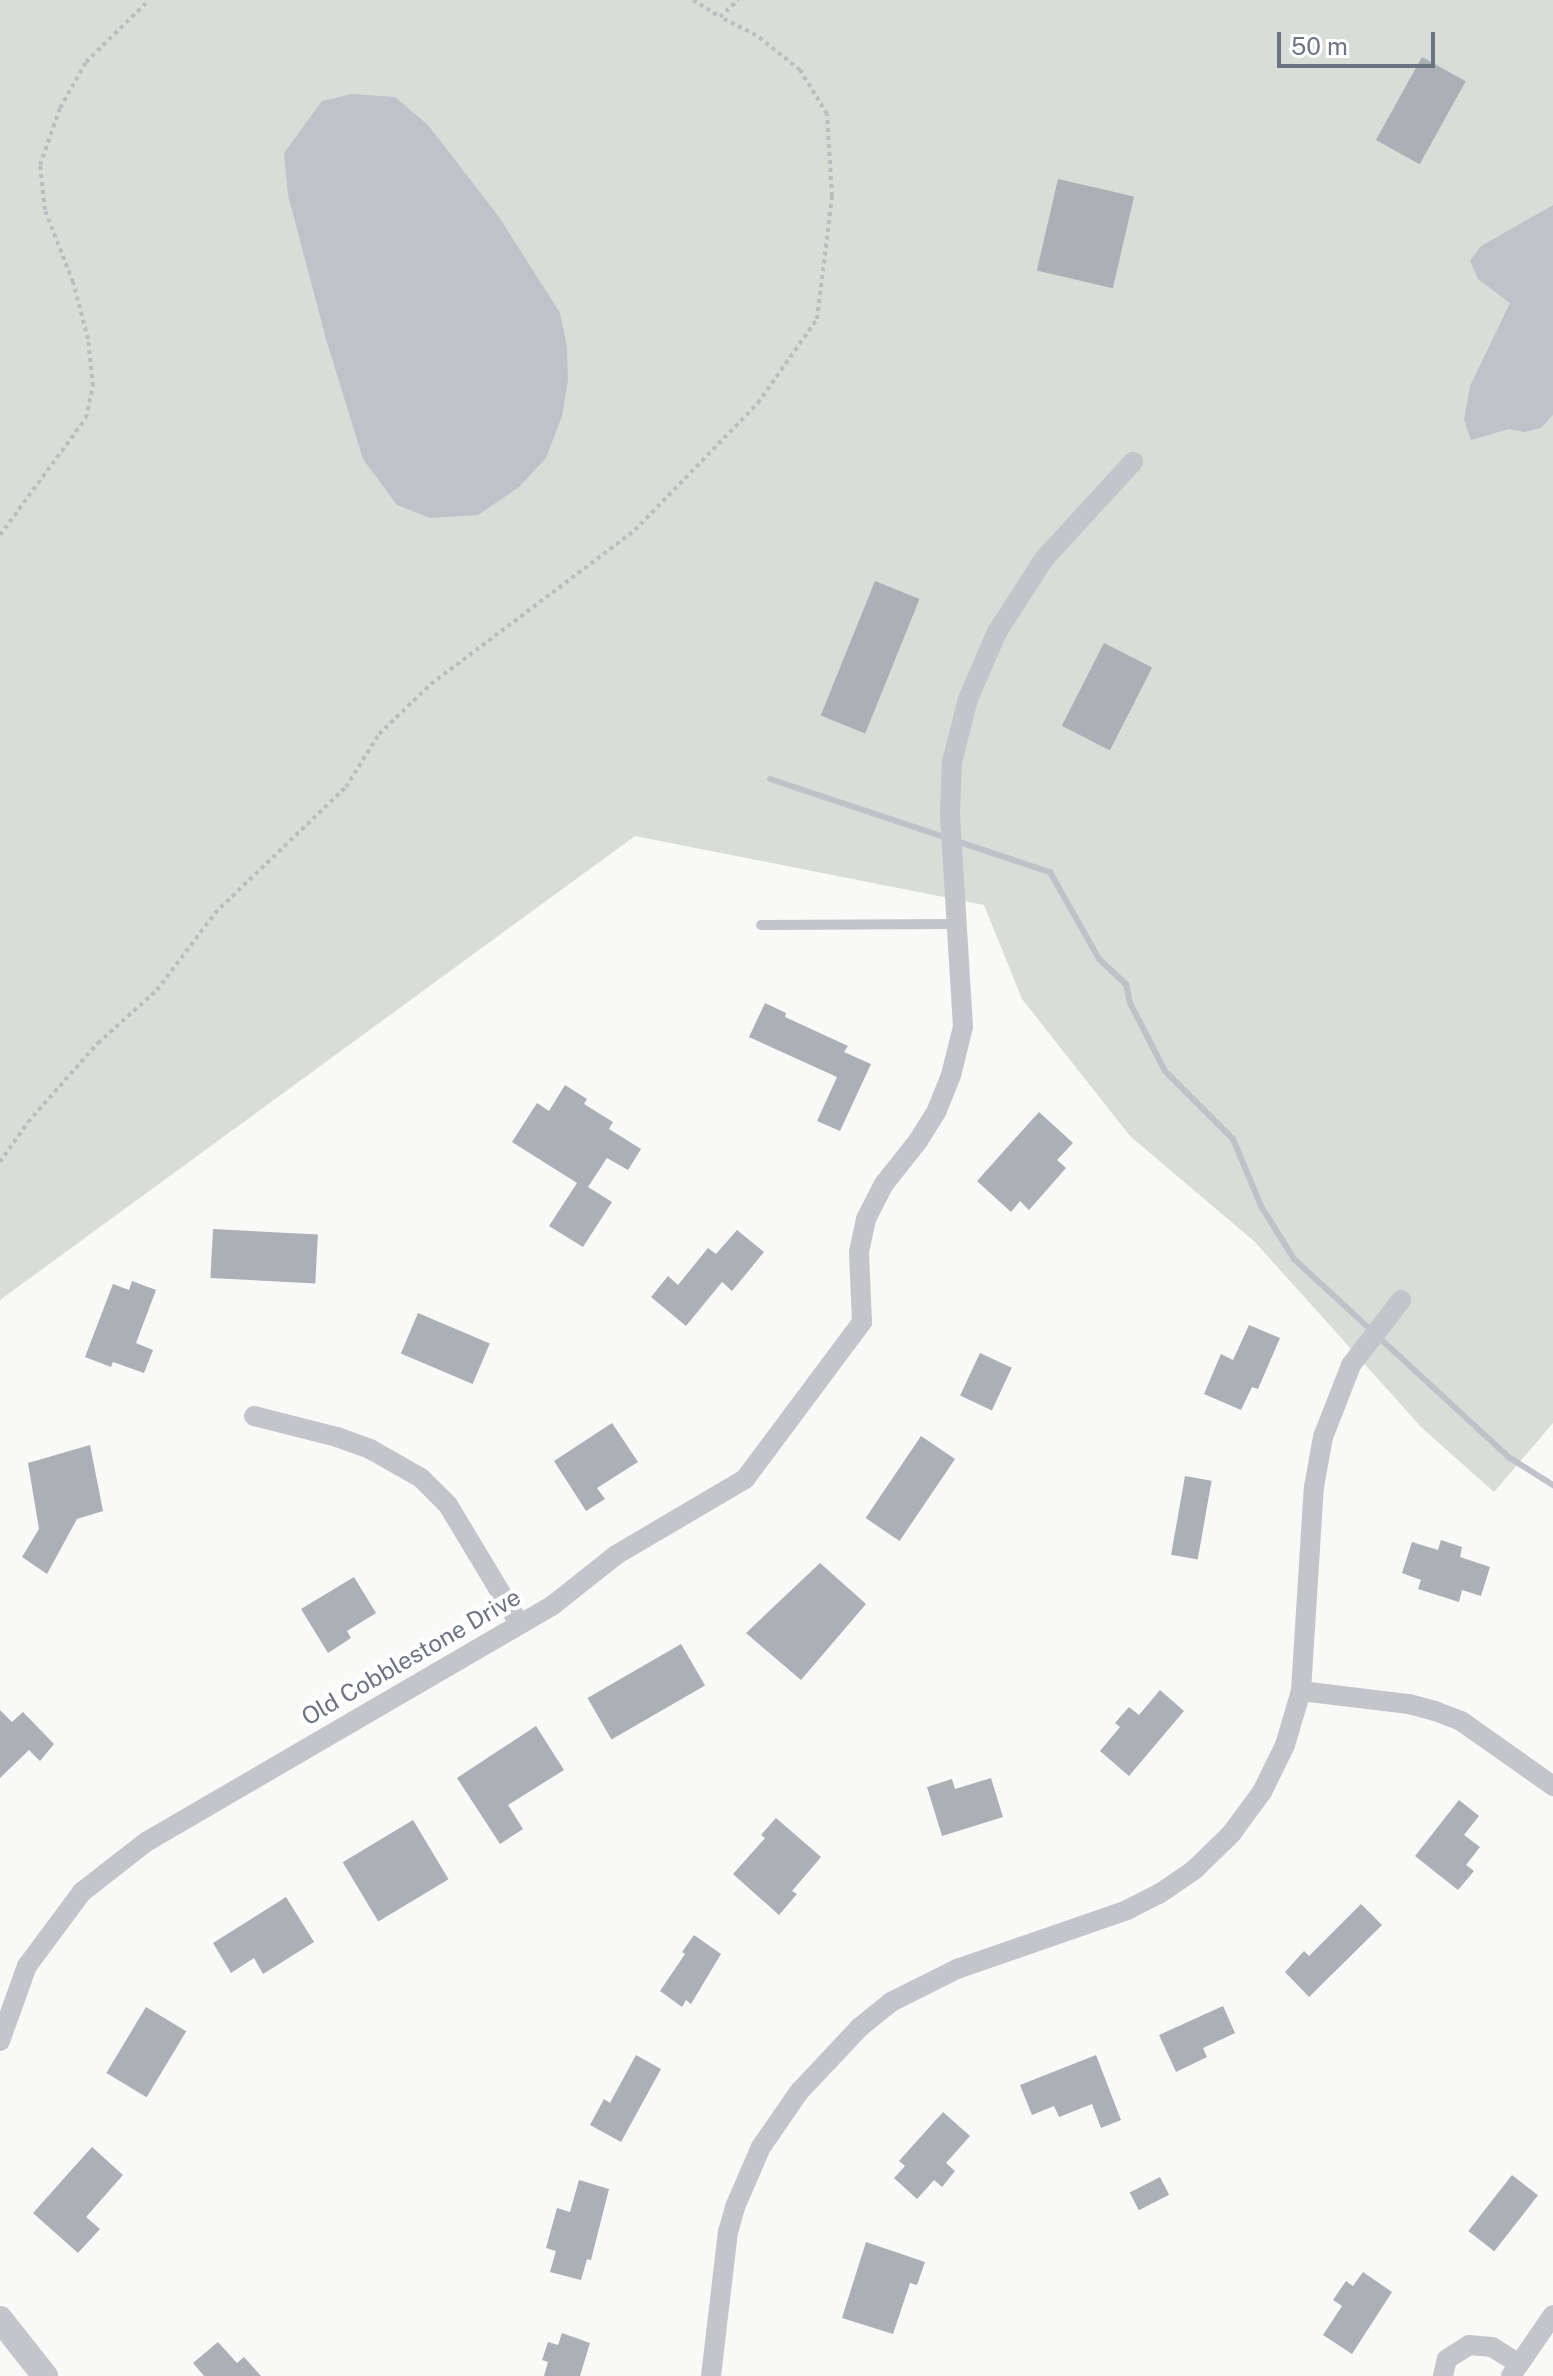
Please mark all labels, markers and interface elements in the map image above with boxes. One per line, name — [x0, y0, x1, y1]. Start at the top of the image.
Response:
scale bar — [1281, 16, 1439, 66]
text: 50 m — [1291, 32, 1348, 60]
street label: Old Cobblestone Drive — [296, 1582, 526, 1732]

